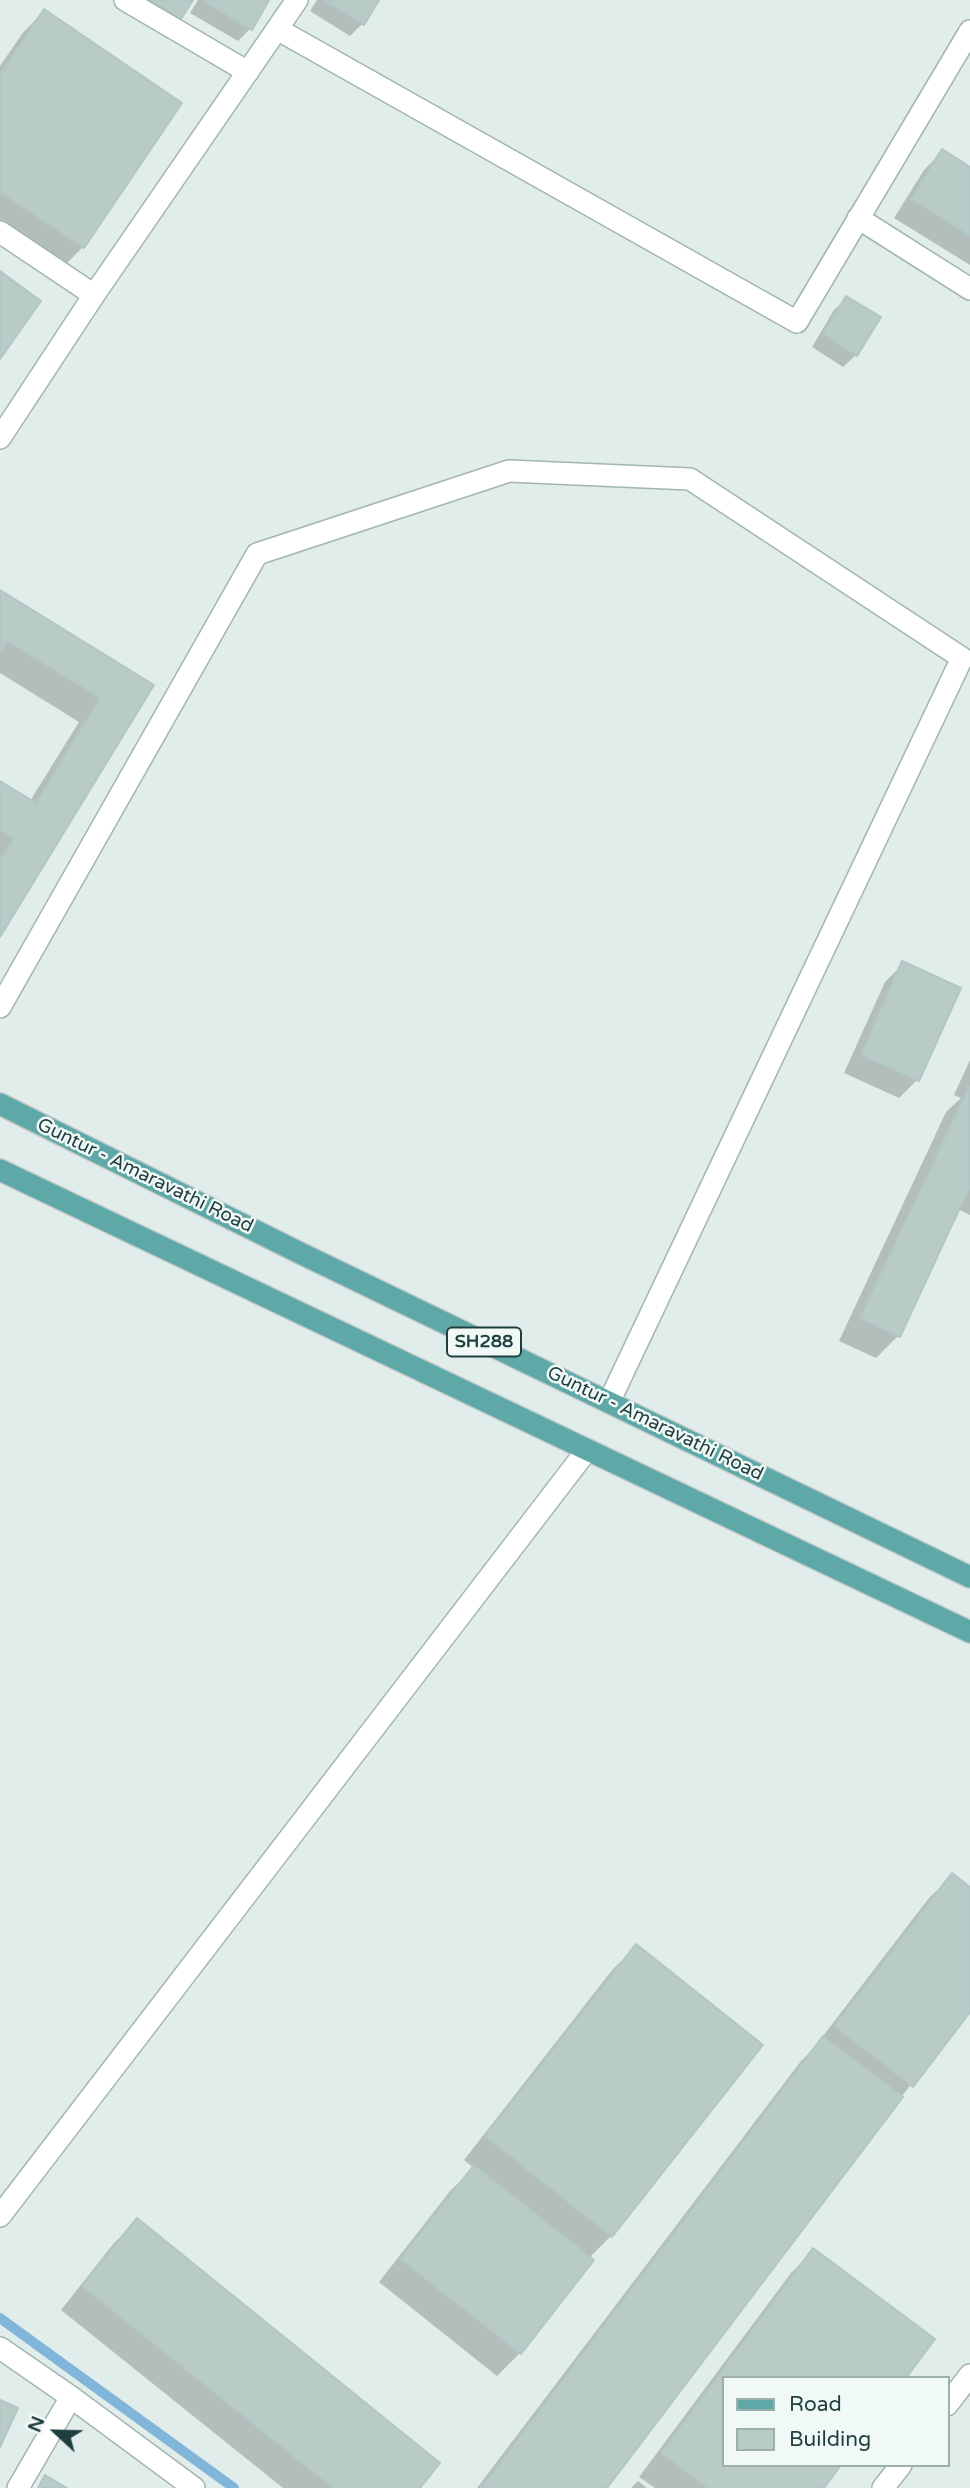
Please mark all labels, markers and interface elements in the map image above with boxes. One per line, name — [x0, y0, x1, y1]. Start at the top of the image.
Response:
street label: Guntur - Amaravathi Road — [33, 1114, 257, 1238]
road number: SH288 — [447, 1328, 521, 1357]
street label: Guntur - Amaravathi Road — [543, 1362, 767, 1486]
legend — [722, 2376, 949, 2467]
text: Road — [789, 2392, 842, 2417]
north arrow — [21, 2397, 91, 2467]
text: N — [23, 2413, 50, 2435]
text: Building — [789, 2427, 871, 2452]

